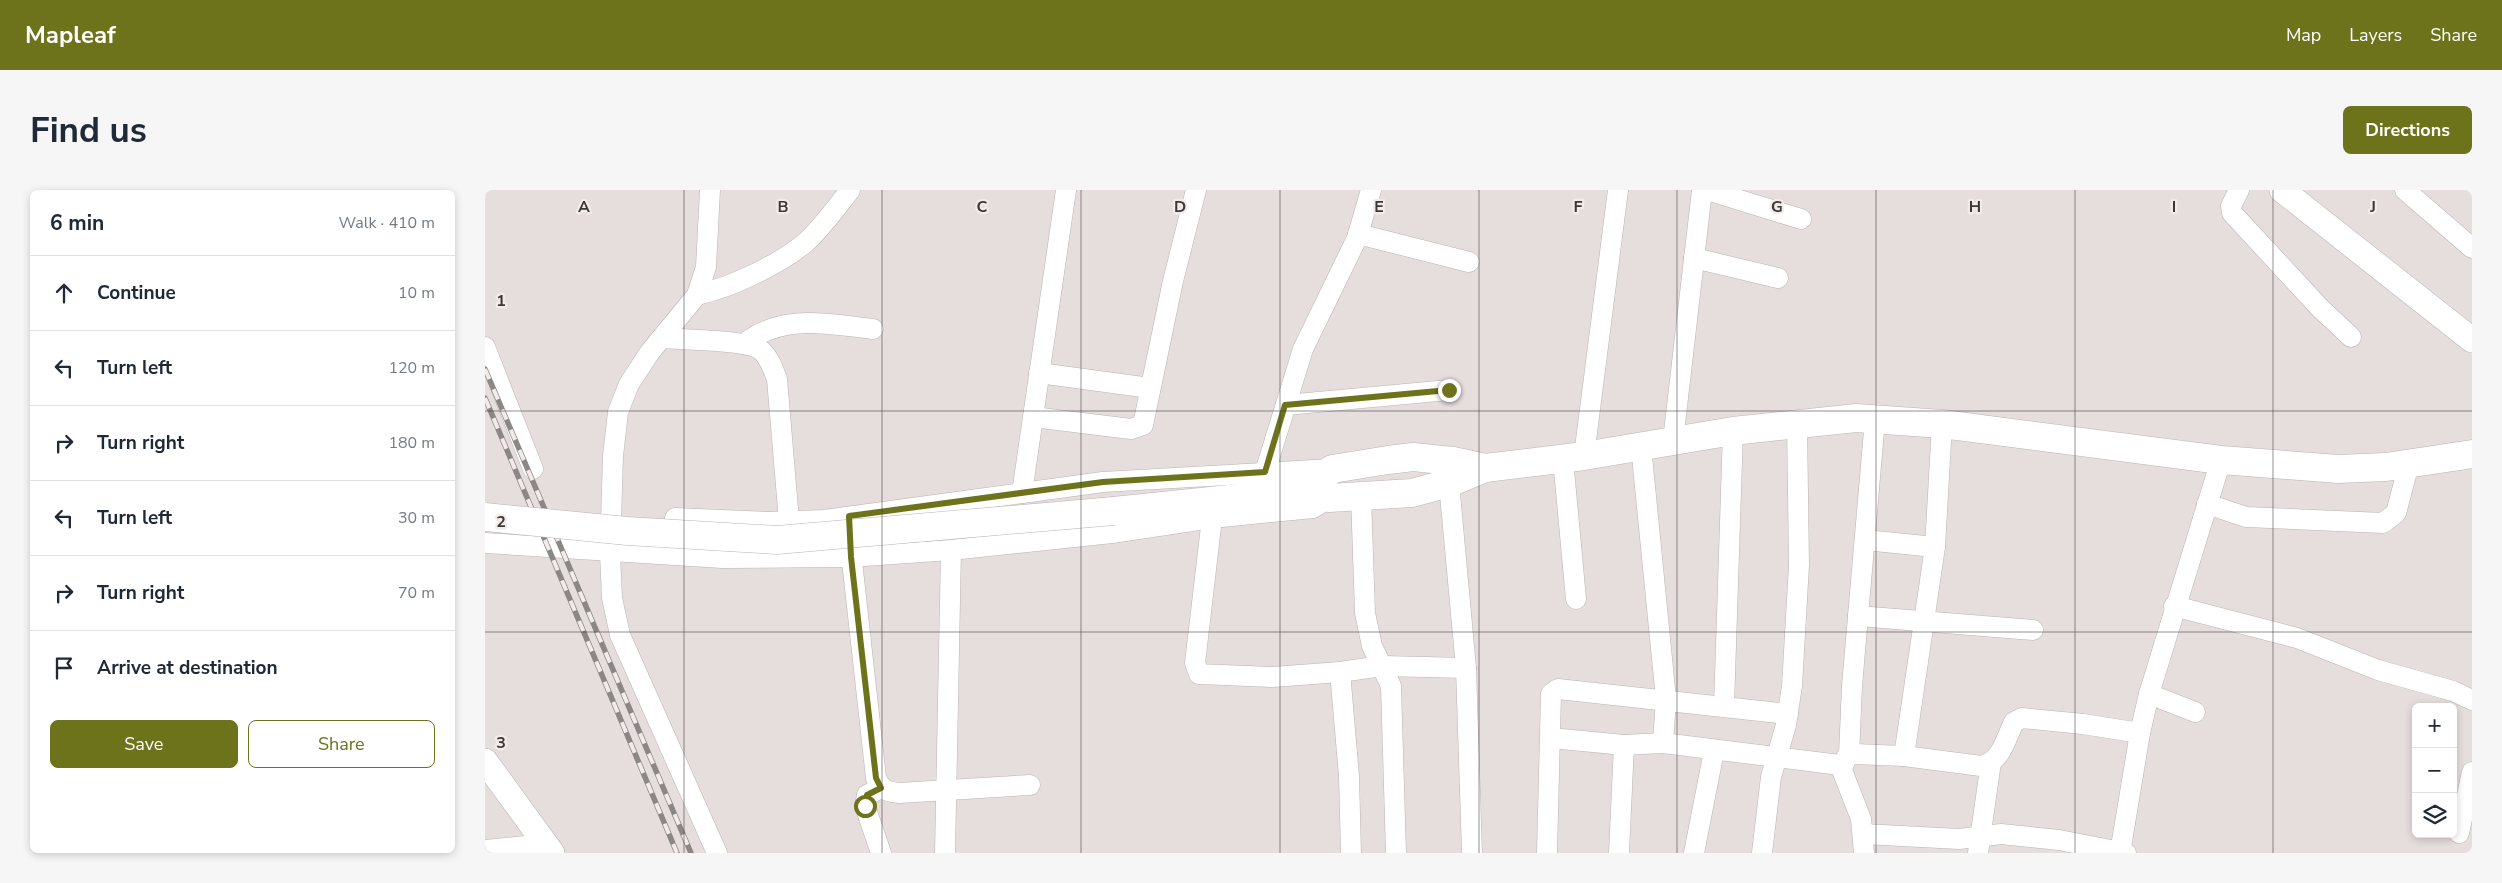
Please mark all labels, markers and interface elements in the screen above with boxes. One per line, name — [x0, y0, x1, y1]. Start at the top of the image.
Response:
text: Mapleaf — [25, 19, 116, 51]
text: Map — [2286, 23, 2321, 47]
text: Layers — [2349, 23, 2402, 47]
text: Share — [2430, 23, 2477, 47]
button: Directions — [2343, 106, 2472, 154]
text: Find us — [30, 107, 147, 154]
text: A — [578, 196, 590, 218]
text: B — [777, 196, 789, 218]
text: C — [977, 196, 988, 218]
text: D — [1174, 196, 1186, 218]
text: E — [1374, 196, 1384, 218]
text: F — [1574, 196, 1583, 218]
text: G — [1771, 196, 1783, 218]
text: H — [1969, 196, 1981, 218]
text: I — [2172, 196, 2176, 218]
text: J — [2369, 196, 2376, 218]
text: 6 min — [50, 209, 104, 237]
text: Walk · 410 m — [339, 212, 435, 234]
icon: ahead — [50, 279, 78, 307]
text: Continue — [97, 280, 176, 306]
text: 10 m — [398, 282, 435, 304]
text: 1 — [496, 290, 506, 312]
icon: left — [50, 354, 78, 382]
text: Turn left — [97, 355, 172, 381]
text: 120 m — [388, 357, 435, 379]
route end — [1438, 379, 1461, 402]
icon: right — [50, 429, 78, 457]
text: Turn right — [97, 430, 184, 456]
text: 180 m — [388, 432, 435, 454]
icon: left — [50, 504, 78, 532]
text: Turn left — [97, 505, 172, 531]
text: 30 m — [398, 507, 435, 529]
text: 2 — [496, 511, 506, 533]
icon: right — [50, 579, 78, 607]
text: Turn right — [97, 580, 184, 606]
text: 70 m — [398, 582, 435, 604]
icon: arrive — [50, 654, 78, 682]
text: Arrive at destination — [97, 655, 278, 681]
map controls — [2412, 703, 2457, 838]
button: + — [2412, 703, 2457, 748]
button: Save — [50, 720, 238, 768]
button: Share — [248, 720, 435, 768]
text: 3 — [496, 732, 506, 754]
button: − — [2412, 748, 2457, 793]
button: layers — [2412, 793, 2457, 838]
route start — [854, 795, 877, 818]

